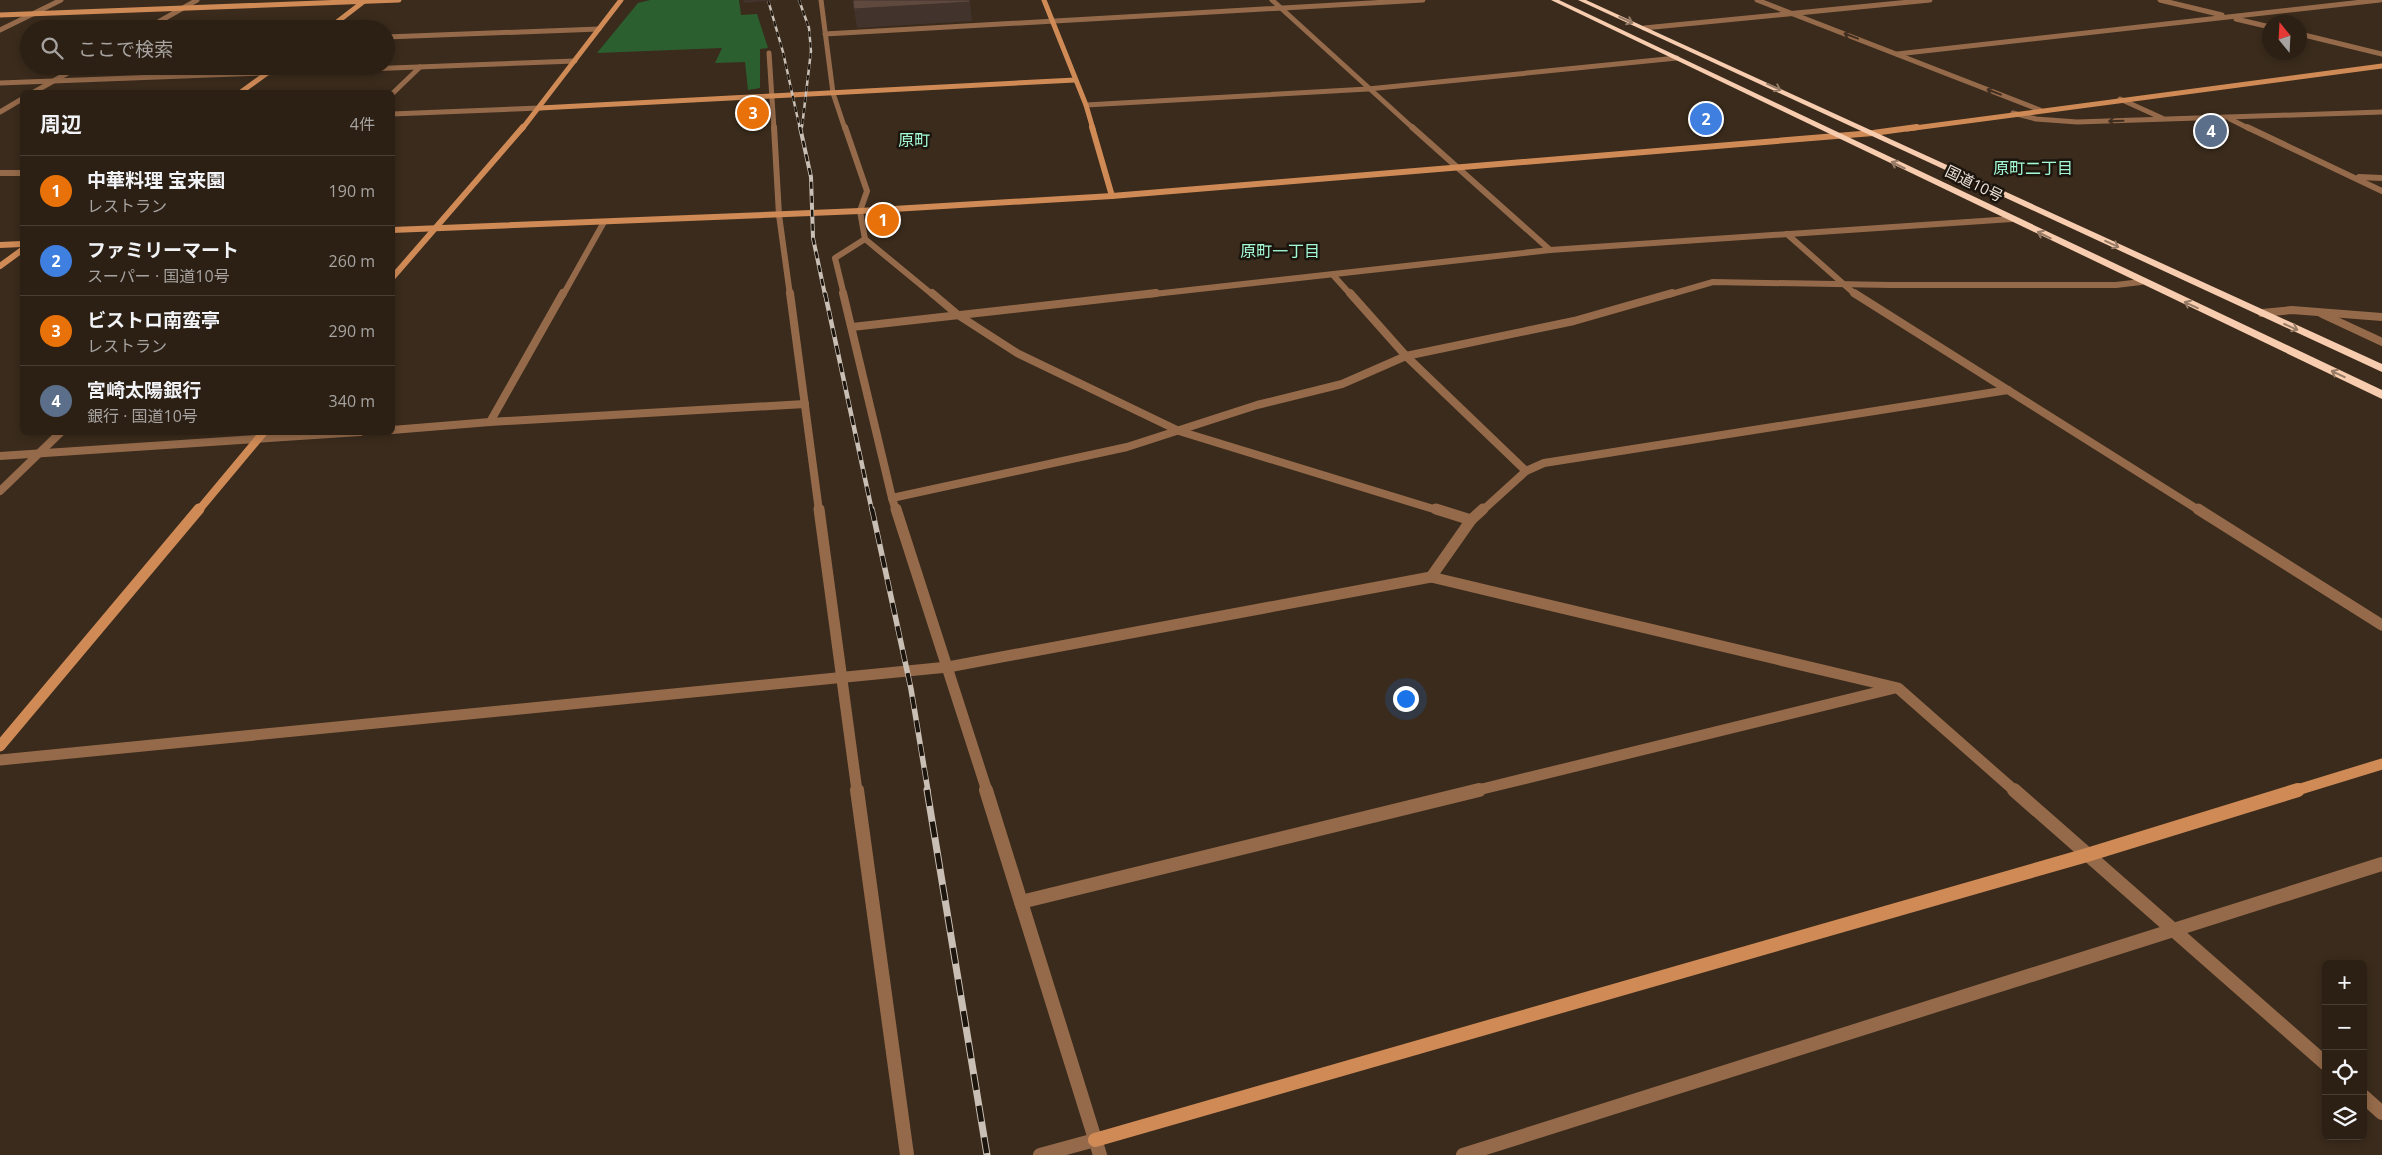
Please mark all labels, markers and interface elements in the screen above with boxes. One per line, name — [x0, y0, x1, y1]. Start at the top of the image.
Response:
north arrow — [2262, 15, 2307, 60]
one-way arrow — [1618, 16, 1633, 25]
search box — [20, 20, 395, 75]
one-way arrow — [1844, 31, 1860, 40]
icon: search — [38, 34, 66, 62]
text: ここで検索 — [78, 36, 173, 62]
one-way arrow — [1766, 83, 1781, 93]
one-way arrow — [1987, 87, 2002, 96]
pin: 3 — [737, 94, 769, 132]
pin: 2 — [1690, 100, 1722, 138]
text: 周辺 — [40, 110, 82, 138]
pin: 4 — [2195, 112, 2227, 150]
text: 4件 — [350, 113, 375, 135]
one-way arrow — [2109, 116, 2125, 126]
district label: 原町 — [898, 129, 930, 151]
district label: 原町二丁目 — [1993, 157, 2073, 179]
one-way arrow — [1891, 159, 1906, 169]
street label: 国道10号 — [1942, 160, 2007, 206]
text: 中華料理 宝来園 — [87, 167, 225, 193]
text: 1 — [51, 180, 61, 202]
text: 190 m — [329, 180, 375, 202]
text: レストラン — [87, 195, 167, 217]
pin: 1 — [867, 201, 899, 239]
one-way arrow — [2037, 230, 2052, 239]
text: ファミリーマート — [87, 237, 239, 263]
one-way arrow — [2104, 239, 2119, 249]
district label: 原町一丁目 — [1240, 240, 1320, 262]
text: 2 — [51, 250, 61, 272]
text: 260 m — [329, 250, 375, 272]
text: スーパー · 国道10号 — [87, 265, 230, 287]
one-way arrow — [2184, 300, 2199, 309]
text: ビストロ南蛮亭 — [87, 307, 220, 333]
text: 3 — [51, 320, 61, 342]
text: 290 m — [329, 320, 375, 342]
one-way arrow — [2283, 322, 2298, 332]
text: レストラン — [87, 335, 167, 357]
one-way arrow — [2331, 369, 2346, 379]
text: 宮崎太陽銀行 — [87, 377, 201, 403]
text: 4 — [51, 390, 61, 412]
text: 340 m — [329, 390, 375, 412]
text: 銀行 · 国道10号 — [87, 405, 198, 427]
your location — [1393, 686, 1419, 712]
map controls — [2322, 960, 2367, 1140]
button: + — [2322, 960, 2367, 1005]
button: − — [2322, 1005, 2367, 1050]
button: locate — [2322, 1050, 2367, 1095]
button: layers — [2322, 1095, 2367, 1140]

